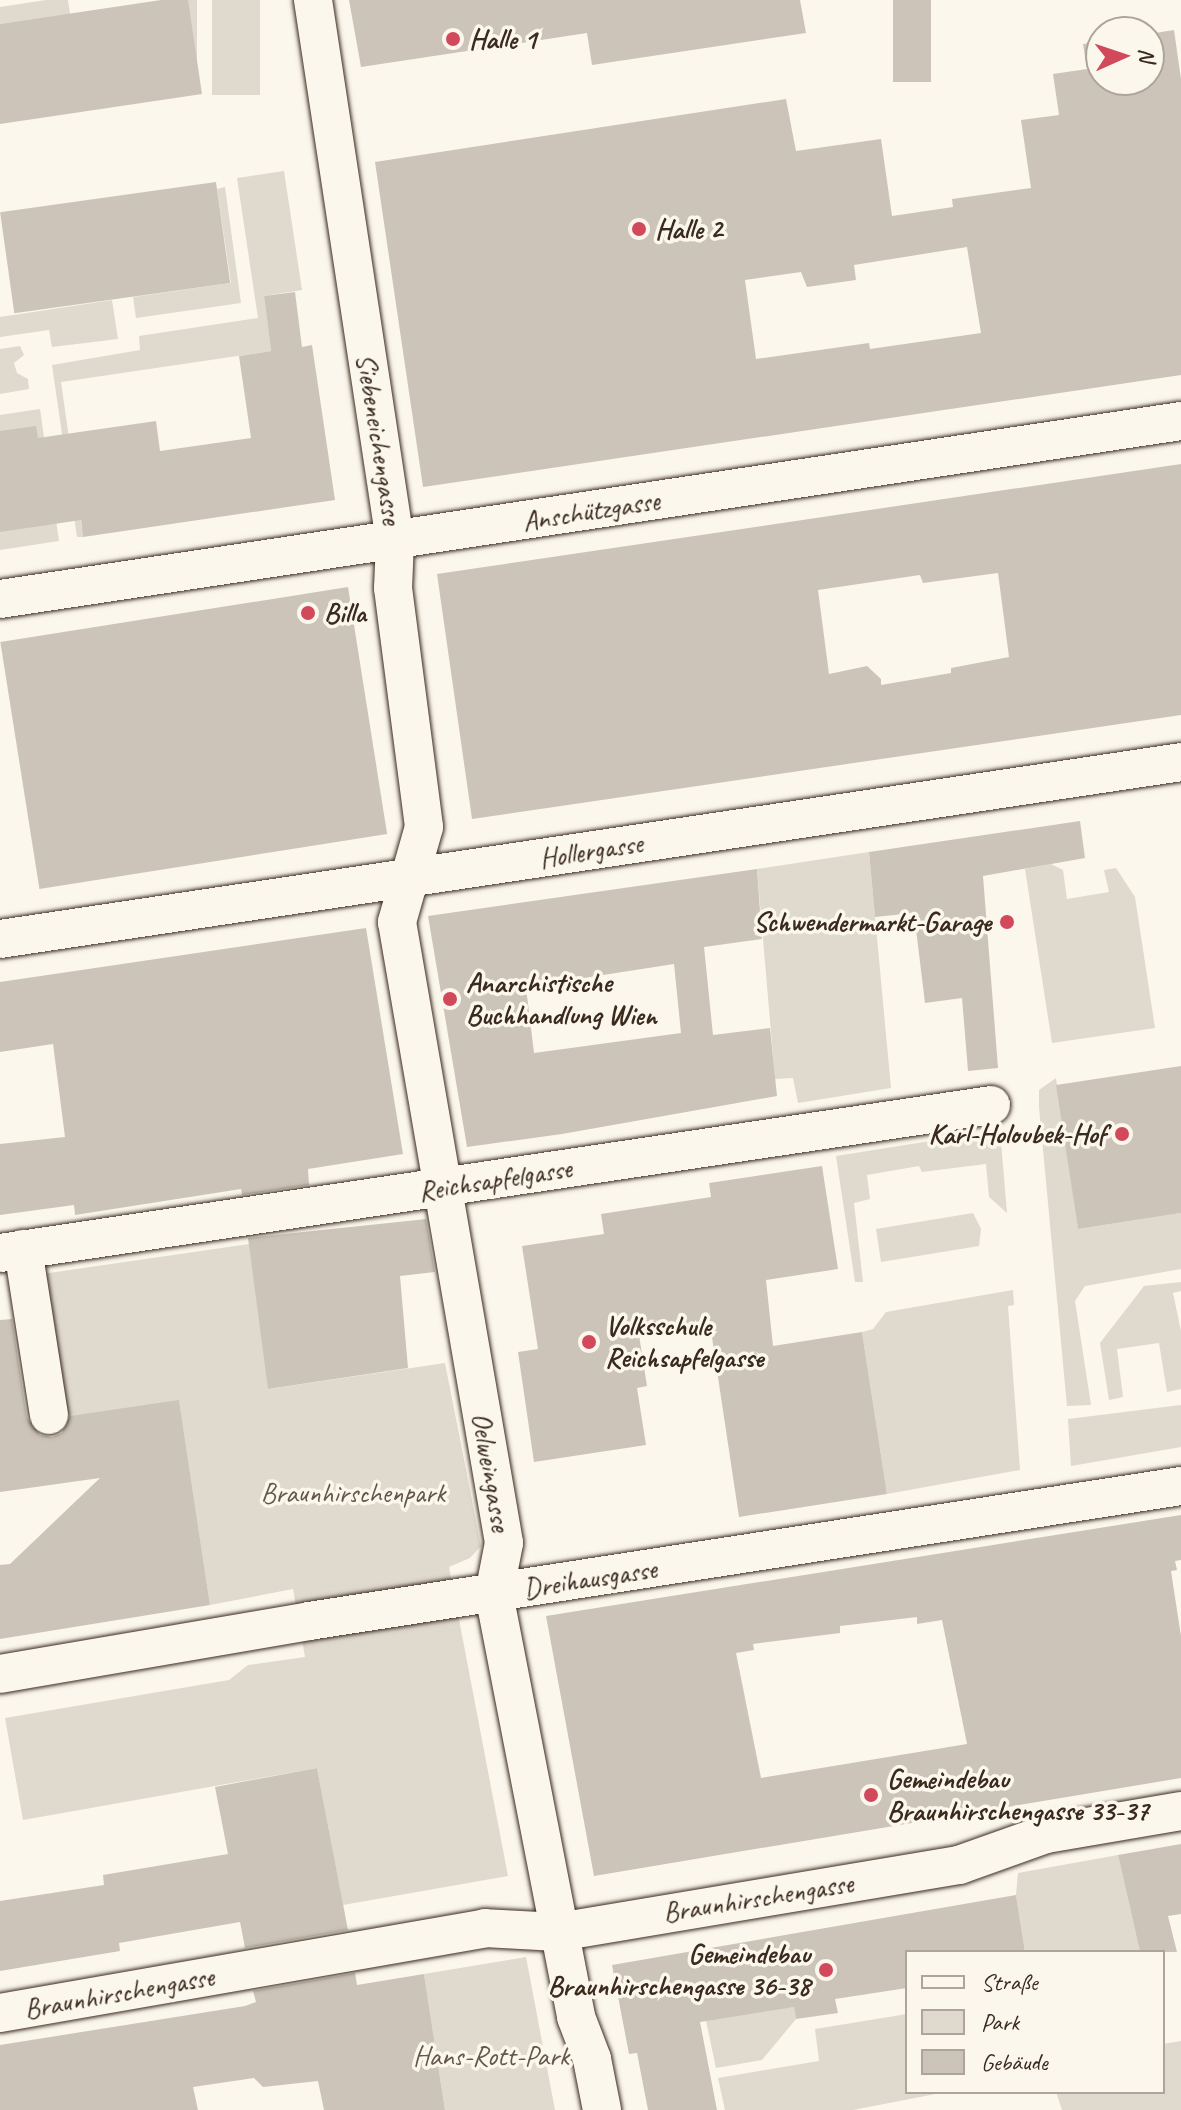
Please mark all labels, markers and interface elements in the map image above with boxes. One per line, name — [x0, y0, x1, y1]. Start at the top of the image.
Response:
north arrow — [1085, 16, 1165, 96]
place label: Halle 1 — [469, 22, 536, 56]
marker: Halle 1 — [444, 30, 462, 48]
text: N — [1133, 47, 1161, 62]
place label: Halle 2 — [655, 212, 722, 246]
marker: Halle 2 — [630, 220, 648, 238]
street label: Siebeneichengasse — [349, 351, 409, 527]
street label: Anschützgasse — [520, 484, 662, 538]
place label: Billa — [324, 596, 366, 630]
marker: Billa — [299, 604, 317, 622]
street label: Hollergasse — [537, 826, 645, 876]
place label: Schwendermarkt-Garage — [753, 905, 991, 939]
marker: Schwendermarkt-Garage — [998, 913, 1016, 931]
place label: Anarchistische Buchhandlung Wien — [466, 966, 657, 1032]
marker: Anarchistische Buchhandlung Wien — [441, 990, 459, 1008]
place label: Karl-Holoubek-Hof — [929, 1117, 1106, 1151]
marker: Karl-Holoubek-Hof — [1113, 1125, 1131, 1143]
street label: Reichsapfelgasse — [416, 1151, 574, 1209]
place label: Volksschule Reichsapfelgasse — [605, 1309, 763, 1375]
marker: Volksschule Reichsapfelgasse — [580, 1333, 598, 1351]
street label: Oelweingasse — [464, 1410, 518, 1534]
park label: Braunhirschenpark — [261, 1476, 445, 1510]
street label: Dreihausgasse — [521, 1552, 659, 1606]
place label: Gemeindebau Braunhirschengasse 33-37 — [887, 1762, 1149, 1828]
marker: Gemeindebau Braunhirschengasse 33-37 — [862, 1786, 880, 1804]
street label: Braunhirschengasse — [661, 1866, 855, 1930]
place label: Gemeindebau Braunhirschengasse 36-38 — [548, 1937, 810, 2003]
legend — [905, 1950, 1165, 2094]
street label: Braunhirschengasse — [22, 1960, 216, 2026]
marker: Gemeindebau Braunhirschengasse 36-38 — [817, 1961, 835, 1979]
text: Straße — [981, 1967, 1038, 1997]
text: Park — [981, 2007, 1019, 2037]
park label: Hans-Rott-Park — [413, 2039, 569, 2073]
text: Gebäude — [981, 2047, 1048, 2077]

